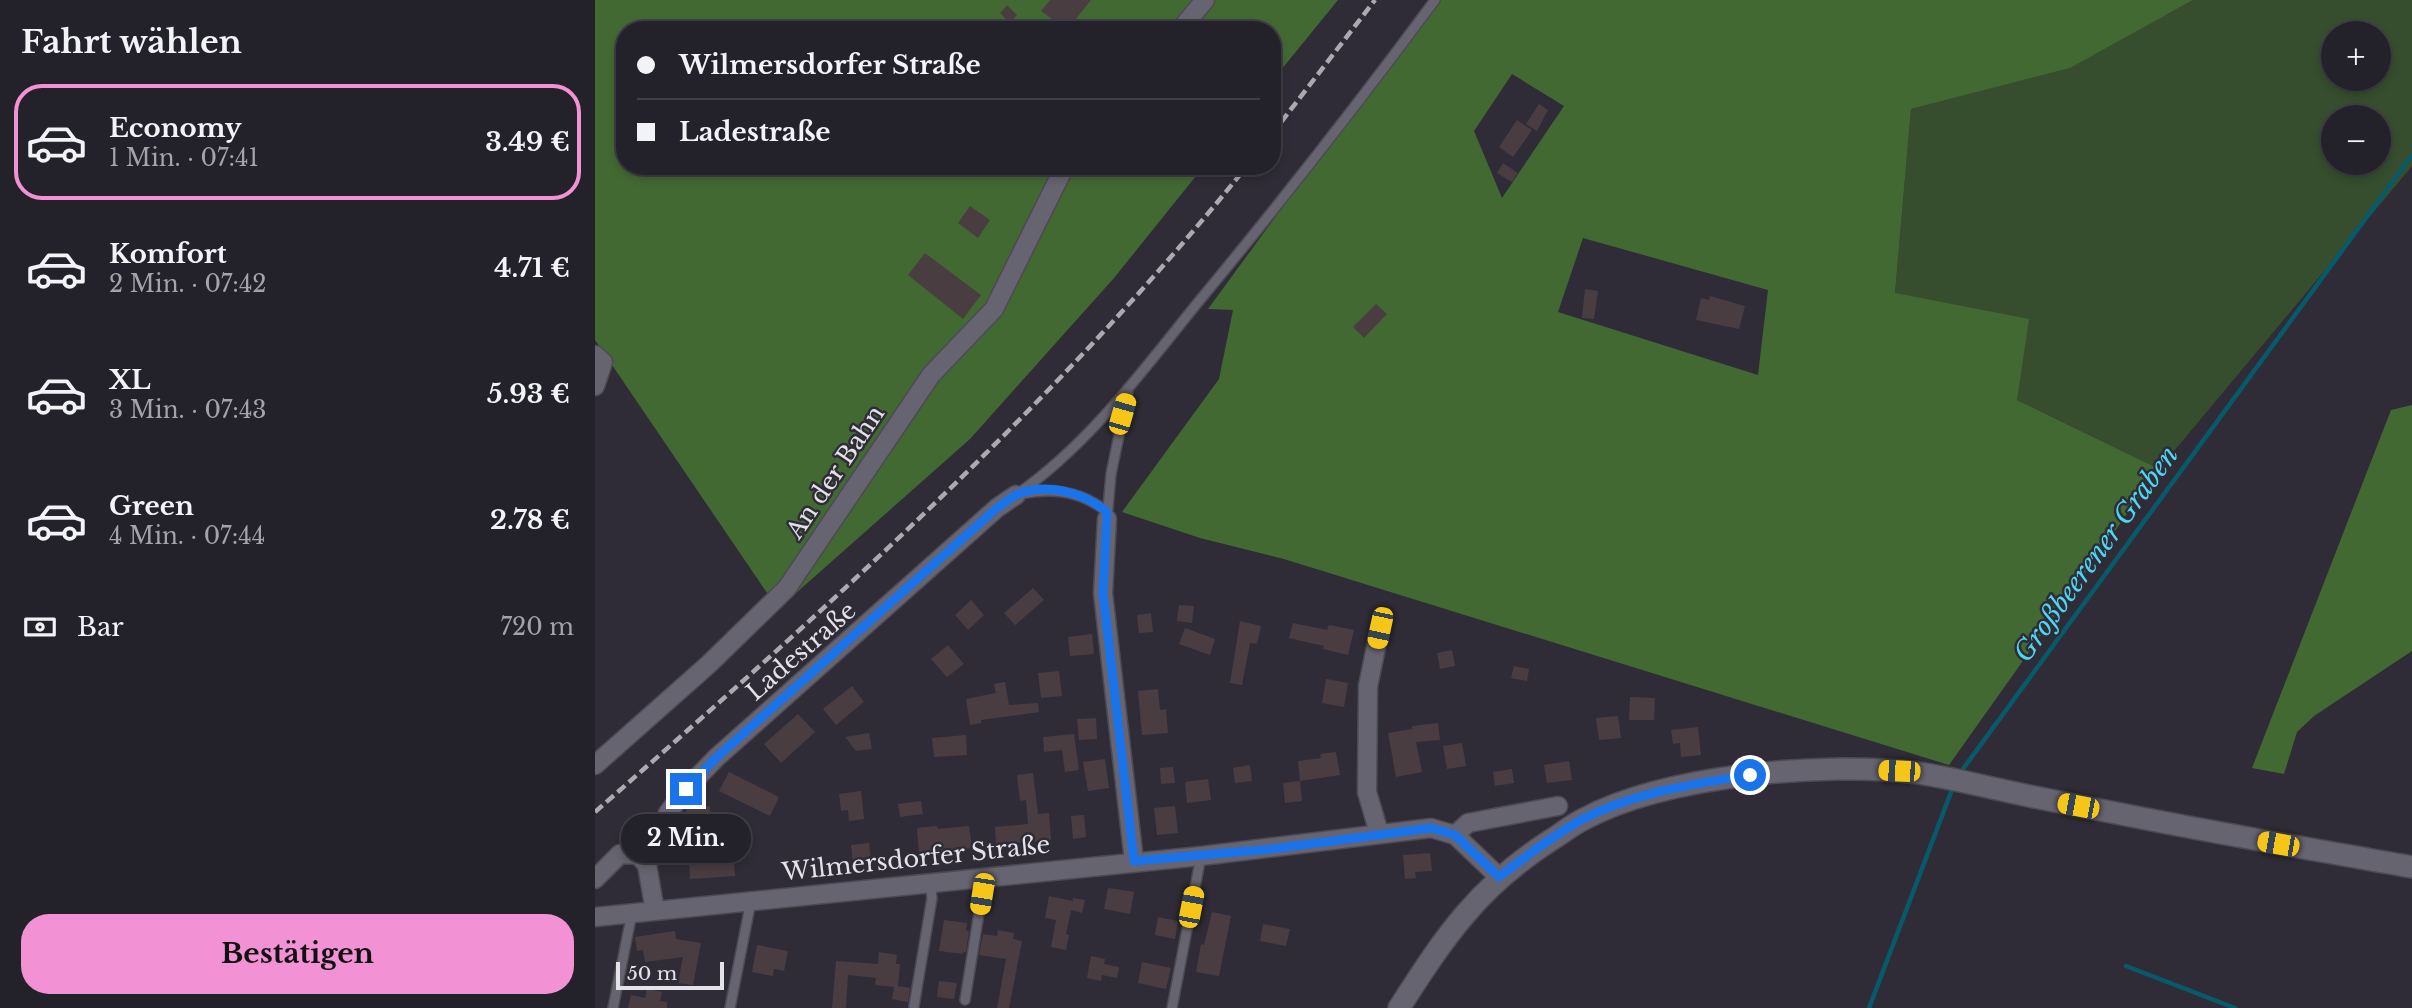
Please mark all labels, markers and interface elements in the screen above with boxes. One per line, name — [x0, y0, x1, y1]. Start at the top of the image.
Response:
map controls — [2321, 21, 2391, 175]
button: + — [2321, 21, 2391, 91]
text: Fahrt wählen — [21, 22, 242, 62]
text: Wilmersdorfer Straße — [679, 49, 981, 81]
button: − — [2321, 105, 2391, 175]
icon: car — [25, 111, 88, 174]
text: Economy — [109, 112, 242, 144]
text: Ladestraße — [679, 116, 830, 148]
text: 3.49 € — [485, 126, 570, 158]
text: 1 Min. · 07:41 — [109, 144, 259, 172]
icon: car — [25, 237, 88, 300]
text: Komfort — [109, 238, 227, 270]
text: 4.71 € — [494, 252, 570, 284]
text: 2 Min. · 07:42 — [109, 270, 267, 298]
icon: car — [25, 363, 88, 426]
text: XL — [109, 364, 151, 396]
text: 5.93 € — [487, 378, 570, 410]
car — [1107, 391, 1138, 437]
text: 3 Min. · 07:43 — [109, 396, 267, 424]
street label: An der Bahn — [779, 400, 890, 545]
water label: Großbeerener Graben — [2007, 440, 2185, 668]
icon: car — [25, 489, 88, 552]
text: Green — [109, 490, 194, 522]
text: 2.78 € — [490, 504, 570, 536]
text: 4 Min. · 07:44 — [109, 522, 265, 550]
street label: Ladestraße — [740, 596, 862, 706]
car — [1366, 605, 1395, 651]
icon: cash — [21, 608, 59, 646]
text: Bar — [77, 611, 124, 643]
text: 720 m — [501, 613, 574, 641]
route start — [1734, 759, 1766, 791]
car — [1878, 760, 1921, 782]
route end — [670, 773, 702, 805]
car — [2056, 792, 2101, 820]
callout: 2 Min. — [621, 814, 751, 862]
text: 2 Min. — [647, 824, 725, 852]
street label: Wilmersdorfer Straße — [779, 829, 1052, 887]
car — [2256, 830, 2301, 858]
car — [969, 872, 996, 916]
car — [1177, 884, 1206, 930]
button: Bestätigen — [21, 914, 574, 994]
scale bar — [616, 959, 725, 991]
text: 50 m — [627, 962, 677, 985]

